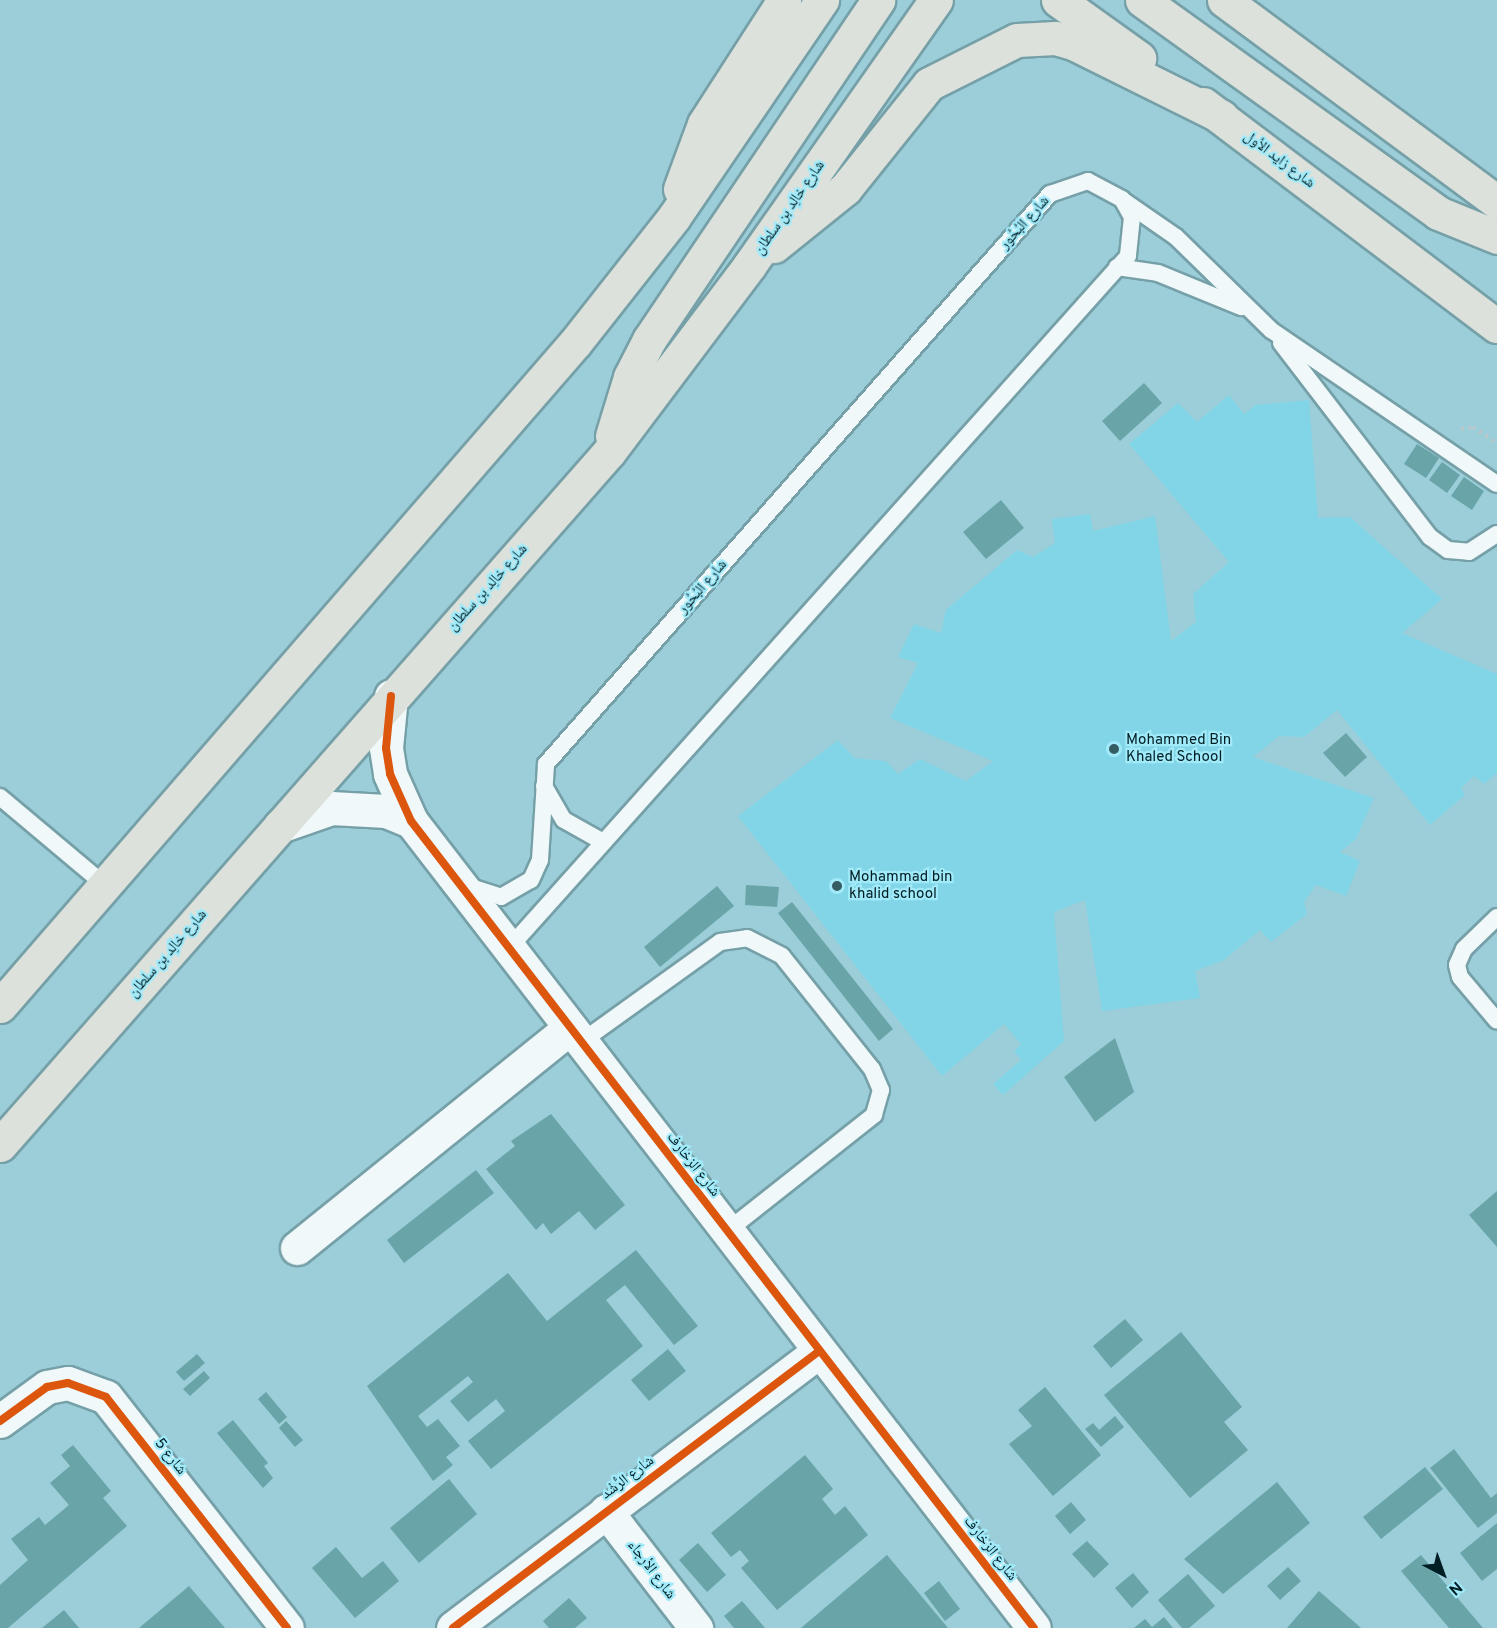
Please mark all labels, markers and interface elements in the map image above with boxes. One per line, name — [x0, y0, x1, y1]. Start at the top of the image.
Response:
street label: شارع زايد الأول — [1240, 127, 1318, 193]
street label: شارع خالِد بن سلطان — [751, 157, 829, 259]
street label: شارع البُحُور — [996, 192, 1054, 254]
street label: شارع خالِد بن سلطان — [444, 541, 532, 635]
street label: شارع البُحُور — [675, 556, 731, 618]
place label: Mohammed Bin Khaled School — [1126, 731, 1231, 766]
marker: Mohammed Bin Khaled School — [1107, 742, 1121, 756]
place label: Mohammad bin khalid school — [849, 868, 952, 903]
marker: Mohammad bin khalid school — [830, 879, 844, 893]
street label: شارع خالِد بن سلطان — [125, 906, 211, 1002]
street label: شارع الزخارف — [662, 1129, 724, 1201]
street label: شارع 5 — [150, 1435, 190, 1479]
street label: شارع الرُّشْد — [598, 1452, 658, 1504]
street label: شارع الزخارف — [959, 1513, 1021, 1585]
street label: شارع الأرجاء — [623, 1537, 679, 1603]
north arrow — [1413, 1544, 1473, 1604]
text: N — [1444, 1576, 1466, 1599]

